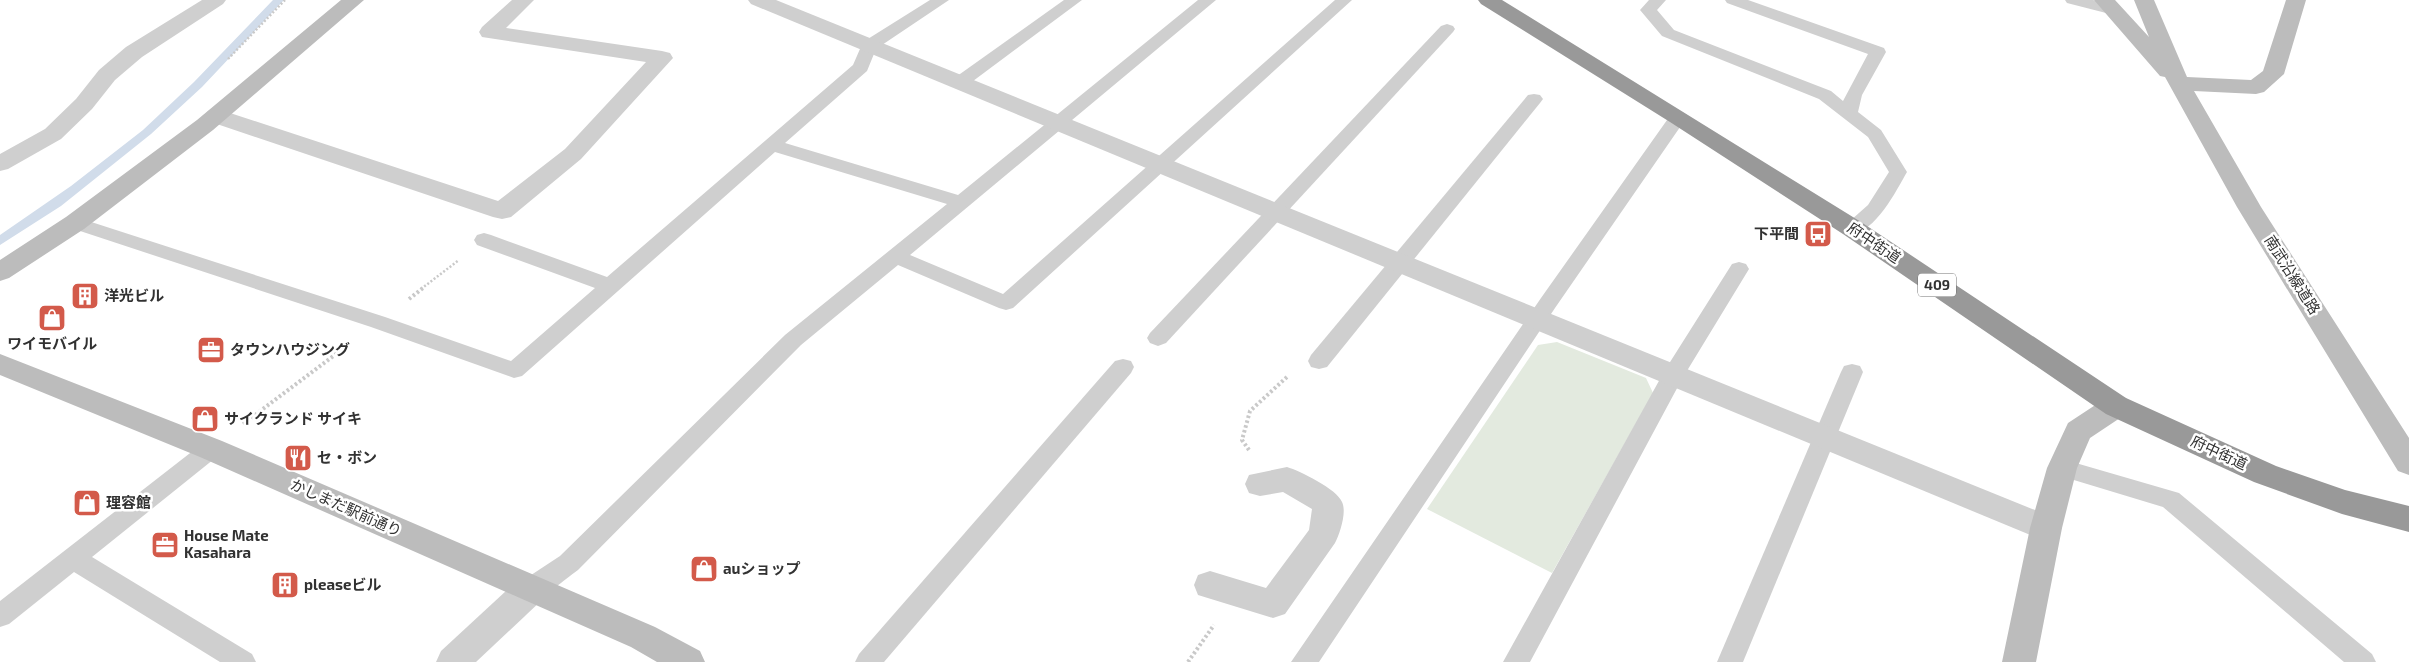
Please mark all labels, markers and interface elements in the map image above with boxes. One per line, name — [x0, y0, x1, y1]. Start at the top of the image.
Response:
street label: 府中街道 — [1845, 218, 1904, 266]
bus stop icon: 下平間 — [1803, 219, 1833, 249]
place label: 下平間 — [1754, 224, 1799, 242]
street label: 南武沿線道路 — [2261, 232, 2324, 317]
road number: 409 — [1918, 274, 1956, 296]
building icon: 洋光ビル — [70, 281, 100, 311]
place label: 洋光ビル — [104, 286, 164, 304]
shop icon: ワイモバイル — [37, 303, 67, 333]
place label: ワイモバイル — [7, 334, 97, 352]
office icon: タウンハウジング — [196, 335, 226, 365]
place label: タウンハウジング — [230, 340, 350, 358]
shop icon: サイクランド サイキ — [190, 404, 220, 434]
place label: サイクランド サイキ — [224, 409, 362, 427]
street label: 府中街道 — [2188, 431, 2250, 473]
restaurant icon: セ・ボン — [283, 443, 313, 473]
place label: セ・ボン — [317, 448, 377, 466]
street label: かしまだ駅前通り — [288, 474, 405, 540]
shop icon: 理容館 — [72, 488, 102, 518]
place label: 理容館 — [106, 493, 151, 511]
place label: House Mate Kasahara — [184, 526, 269, 561]
office icon: House Mate Kasahara — [150, 530, 180, 560]
shop icon: auショップ — [689, 554, 719, 584]
place label: auショップ — [723, 559, 800, 577]
building icon: pleaseビル — [270, 570, 300, 600]
place label: pleaseビル — [304, 575, 381, 593]

